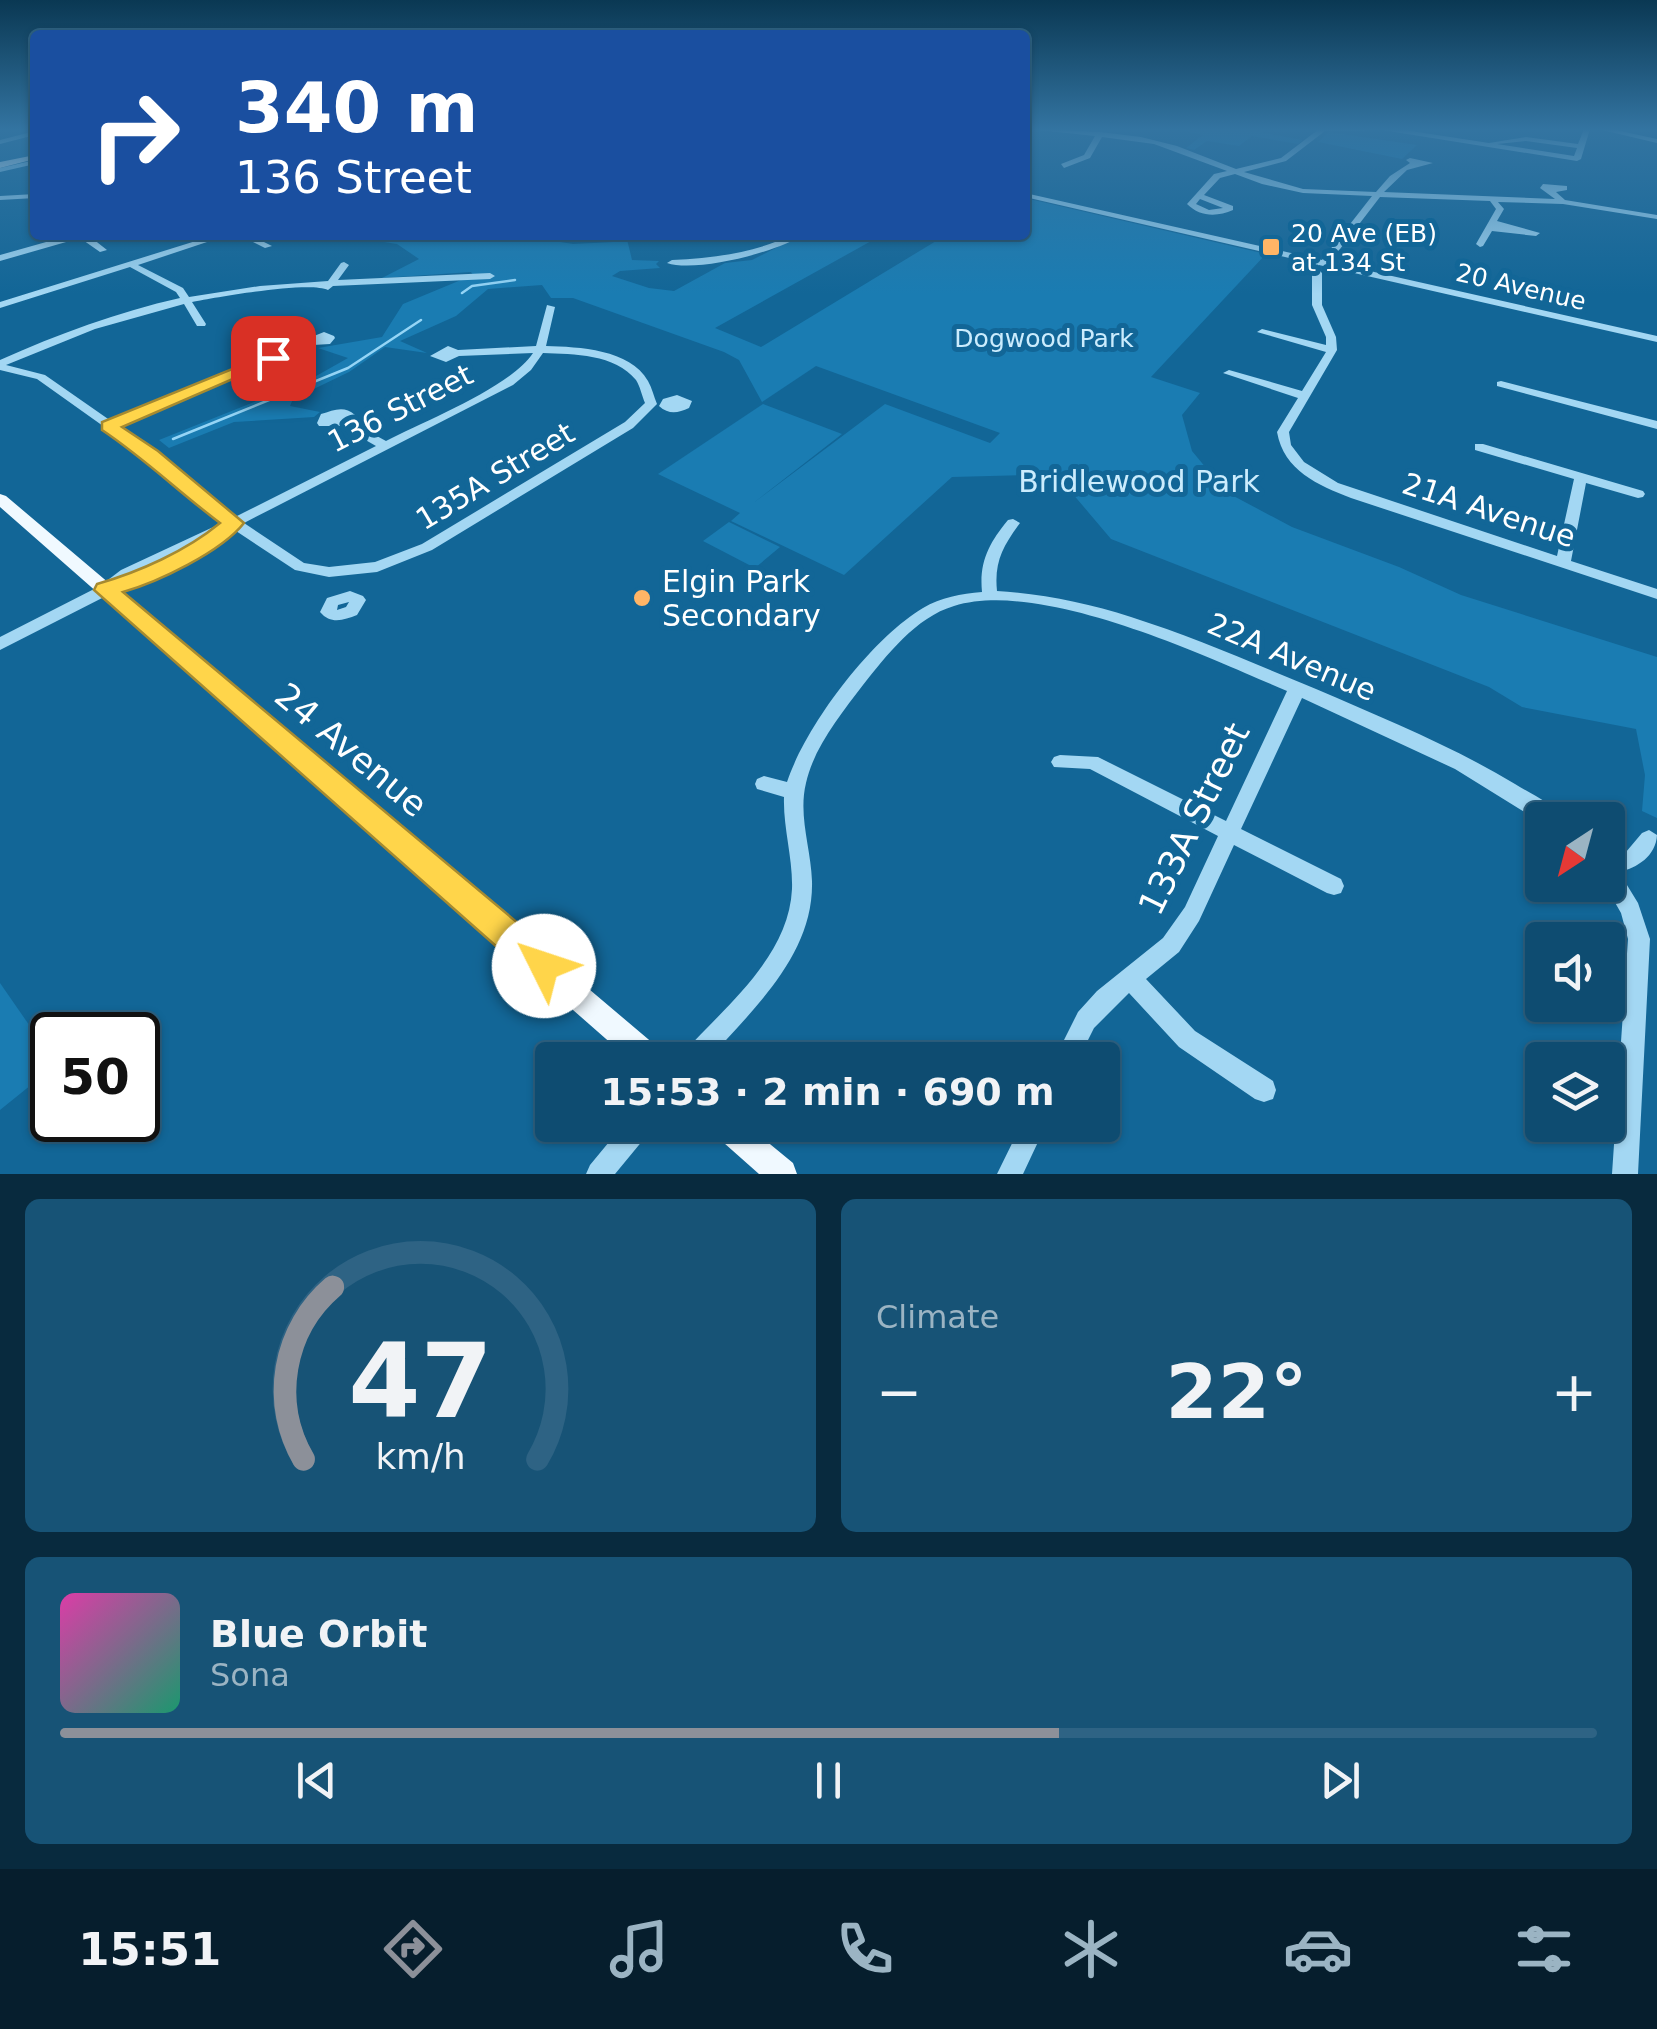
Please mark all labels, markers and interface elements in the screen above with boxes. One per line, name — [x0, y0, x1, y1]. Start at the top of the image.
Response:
text: 340 m — [235, 67, 478, 149]
icon: right — [70, 70, 200, 200]
text: 136 Street — [235, 151, 472, 204]
place label: 20 Ave (EB) at 134 St — [1291, 219, 1437, 277]
marker: 20 Ave (EB) at 134 St — [1260, 236, 1282, 258]
street label: 20 Avenue — [1453, 258, 1589, 316]
pin — [231, 316, 316, 401]
park label: Dogwood Park — [954, 324, 1134, 353]
icon: arrive — [246, 331, 301, 386]
street label: 136 Street — [322, 356, 479, 459]
street label: 135A Street — [409, 415, 581, 537]
park label: Bridlewood Park — [1018, 464, 1260, 499]
street label: 21A Avenue — [1398, 466, 1580, 554]
place label: Elgin Park Secondary — [662, 564, 821, 633]
marker: Elgin Park Secondary — [631, 587, 653, 609]
street label: 22A Avenue — [1202, 606, 1382, 708]
street label: 24 Avenue — [267, 675, 435, 825]
street label: 133A Street — [1130, 717, 1258, 921]
north arrow — [1525, 802, 1625, 902]
map controls — [1525, 802, 1625, 1142]
position arrow — [492, 914, 596, 1018]
button: sound — [1525, 922, 1625, 1022]
speed limit sign: 50 — [30, 1012, 160, 1142]
button: layers — [1525, 1042, 1625, 1142]
text: 15:53 · 2 min · 690 m — [600, 1070, 1055, 1114]
text: Climate — [876, 1298, 999, 1336]
text: 47 — [348, 1320, 493, 1442]
text: 22° — [1166, 1348, 1307, 1436]
text: − — [876, 1360, 922, 1424]
text: + — [1551, 1360, 1597, 1424]
text: km/h — [375, 1436, 466, 1477]
text: Blue Orbit — [210, 1612, 427, 1656]
text: Sona — [210, 1656, 290, 1694]
icon: previous — [289, 1753, 344, 1808]
icon: pause — [801, 1753, 856, 1808]
icon: next — [1313, 1753, 1368, 1808]
icon: directions — [378, 1914, 448, 1984]
icon: music — [604, 1914, 674, 1984]
icon: phone — [830, 1914, 900, 1984]
icon: climate — [1056, 1914, 1126, 1984]
icon: car — [1283, 1914, 1353, 1984]
icon: filters — [1509, 1914, 1579, 1984]
text: 15:51 — [78, 1923, 221, 1976]

